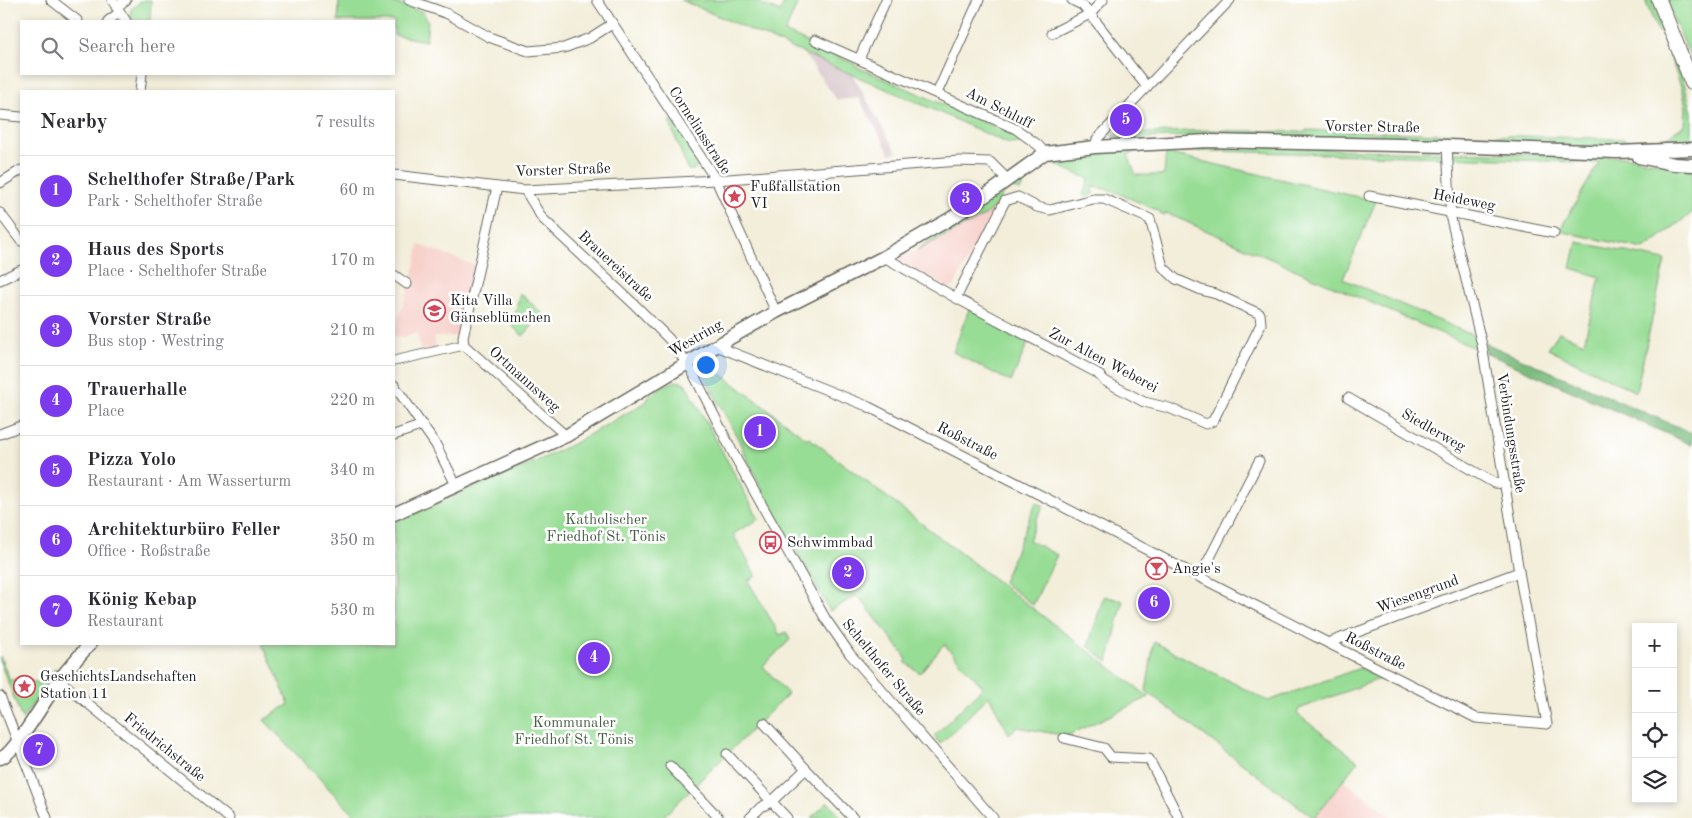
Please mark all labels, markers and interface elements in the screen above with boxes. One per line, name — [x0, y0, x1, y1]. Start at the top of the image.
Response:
search box — [20, 20, 395, 75]
icon: search — [38, 34, 66, 62]
text: Search here — [78, 38, 175, 57]
street label: Corneliusstraße — [665, 84, 733, 178]
street label: Am Schluff — [963, 86, 1036, 133]
pin: 5 — [1110, 101, 1142, 139]
text: Nearby — [40, 112, 108, 133]
text: 7 results — [315, 115, 375, 131]
street label: Vorster Straße — [1324, 120, 1420, 136]
street label: Vorster Straße — [515, 162, 611, 180]
text: Schelthofer Straße/Park — [87, 171, 295, 190]
place label: Fußfallstation VI — [750, 180, 841, 212]
pin: 3 — [950, 180, 982, 218]
text: 1 — [51, 183, 61, 199]
text: 60 m — [339, 183, 375, 199]
place icon: Fußfallstation VI — [722, 184, 746, 208]
street label: Heideweg — [1431, 188, 1497, 214]
text: Park · Schelthofer Straße — [87, 194, 262, 210]
street label: Brauereistraße — [575, 229, 655, 305]
text: Haus des Sports — [87, 241, 224, 260]
text: 2 — [51, 253, 61, 269]
text: 170 m — [330, 253, 375, 269]
text: Place · Schelthofer Straße — [87, 264, 267, 280]
place label: Kita Villa Gänseblümchen — [450, 294, 551, 326]
school or university icon: Kita Villa Gänseblümchen — [422, 298, 446, 322]
text: Vorster Straße — [87, 311, 211, 330]
street label: Westring — [666, 318, 726, 360]
text: 3 — [51, 323, 61, 339]
text: 210 m — [330, 323, 375, 339]
street label: Zur Alten Weberei — [1046, 326, 1160, 396]
text: Bus stop · Westring — [87, 334, 224, 350]
street label: Ortmannsweg — [486, 344, 562, 416]
your location — [693, 352, 719, 378]
street label: Verbindungsstraße — [1493, 372, 1527, 494]
text: Trauerhalle — [87, 381, 187, 400]
text: 4 — [51, 393, 61, 409]
text: 220 m — [330, 393, 375, 409]
text: Place — [87, 404, 124, 420]
street label: Siedlerweg — [1398, 407, 1468, 455]
pin: 1 — [744, 413, 776, 451]
street label: Roßstraße — [934, 420, 1000, 464]
text: Pizza Yolo — [87, 451, 176, 470]
text: 5 — [51, 463, 61, 479]
text: 340 m — [330, 463, 375, 479]
text: Restaurant · Am Wasserturm — [87, 474, 291, 490]
park label: Katholischer Friedhof St. Tönis — [546, 513, 666, 545]
text: Architekturbüro Feller — [87, 521, 280, 540]
bus stop icon: Schwimmbad — [759, 531, 783, 555]
text: 6 — [51, 533, 61, 549]
text: 350 m — [330, 533, 375, 549]
place label: Schwimmbad — [787, 536, 874, 551]
text: Office · Roßstraße — [87, 544, 210, 560]
pin: 2 — [832, 554, 864, 592]
bar icon: Angie's — [1144, 557, 1168, 581]
place label: Angie's — [1172, 562, 1221, 577]
street label: Wiesengrund — [1375, 573, 1461, 617]
pin: 6 — [1138, 584, 1170, 622]
text: König Kebap — [87, 591, 197, 610]
text: 7 — [51, 603, 61, 619]
text: 530 m — [330, 603, 375, 619]
text: Restaurant — [87, 614, 164, 630]
street label: Schelthofer Straße — [838, 617, 928, 719]
map controls — [1632, 623, 1677, 803]
button: + — [1632, 623, 1677, 668]
street label: Roßstraße — [1342, 630, 1408, 674]
pin: 4 — [578, 639, 610, 677]
button: − — [1632, 668, 1677, 713]
place label: GeschichtsLandschaften Station 11 — [40, 670, 197, 702]
place icon: GeschichtsLandschaften Station 11 — [12, 674, 36, 698]
street label: Friedrichstraße — [120, 711, 208, 785]
button: locate — [1632, 713, 1677, 758]
park label: Kommunaler Friedhof St. Tönis — [514, 716, 634, 748]
pin: 7 — [23, 731, 55, 769]
button: layers — [1632, 758, 1677, 803]

